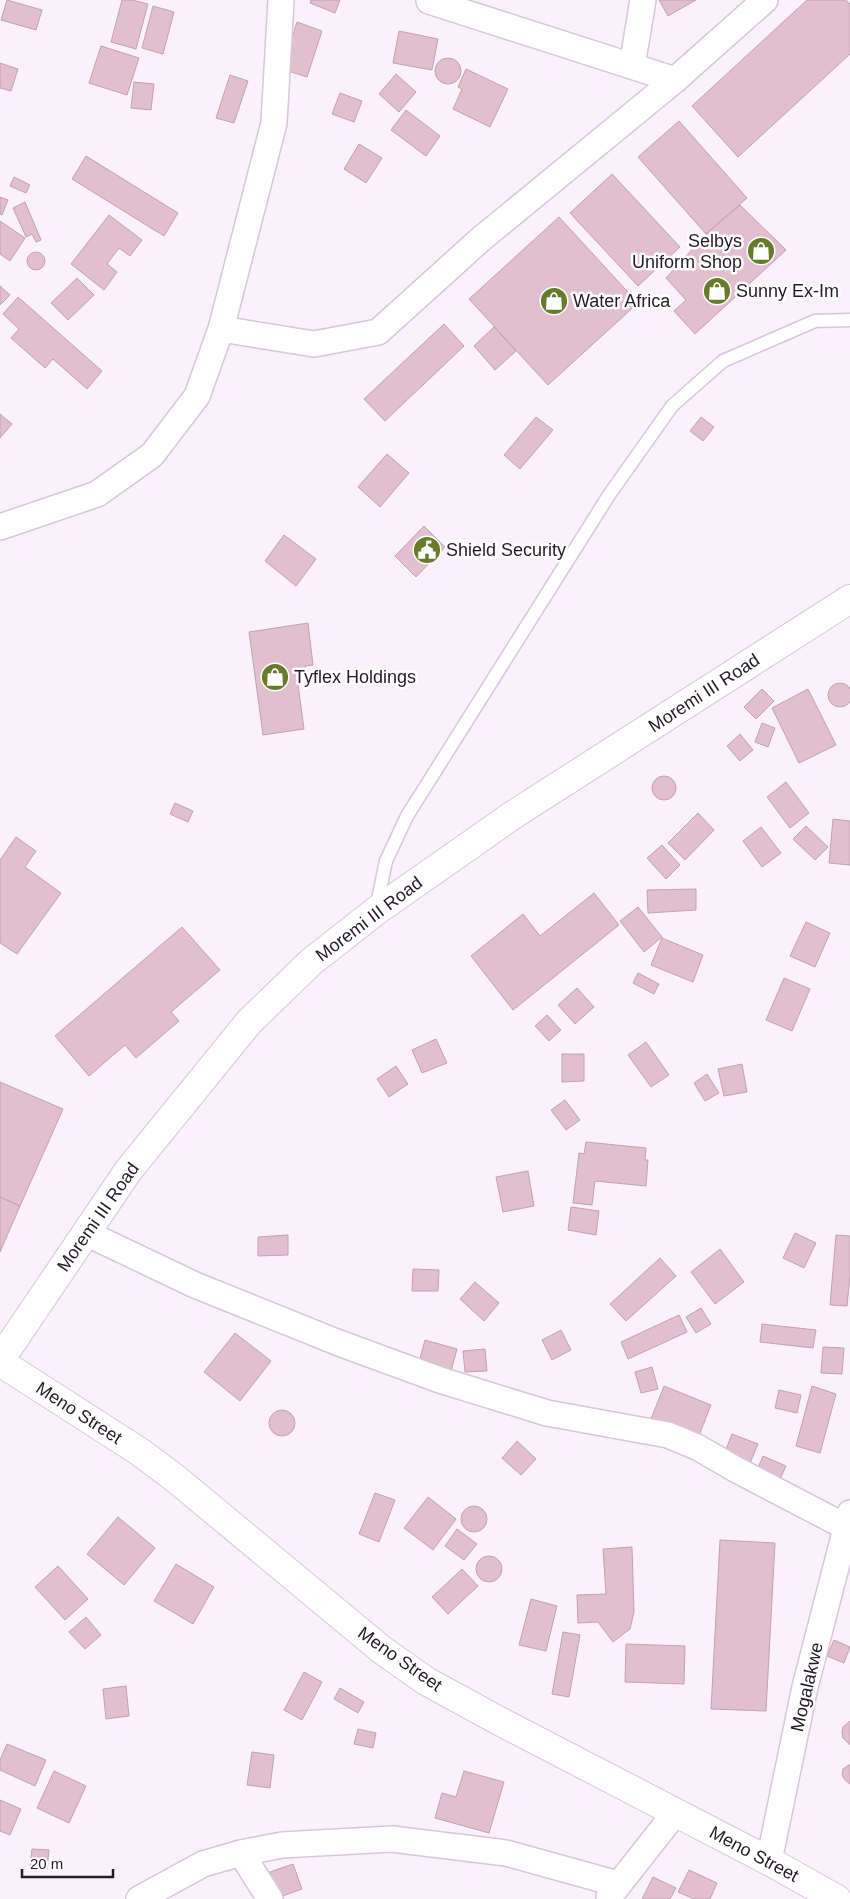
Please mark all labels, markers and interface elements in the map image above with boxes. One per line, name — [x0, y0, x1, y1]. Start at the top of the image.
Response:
place label: Selbys Uniform Shop — [632, 231, 742, 272]
shop icon: Selbys Uniform Shop — [746, 236, 776, 266]
shop icon: Sunny Ex-Im — [702, 276, 732, 306]
place label: Sunny Ex-Im — [736, 281, 839, 301]
shop icon: Water Africa — [539, 286, 569, 316]
place label: Water Africa — [573, 291, 671, 311]
public building icon: Shield Security — [412, 535, 442, 565]
place label: Shield Security — [446, 540, 566, 560]
street label: Moremi III Road — [645, 650, 763, 736]
shop icon: Tyflex Holdings — [260, 662, 290, 692]
place label: Tyflex Holdings — [294, 667, 416, 687]
street label: Moremi III Road — [312, 872, 426, 966]
street label: Moremi III Road — [53, 1159, 143, 1275]
street label: Meno Street — [32, 1378, 126, 1448]
street label: Meno Street — [354, 1623, 446, 1695]
street label: Mogalakwe — [787, 1640, 827, 1734]
street label: Meno Street — [706, 1822, 802, 1886]
scale bar — [22, 1846, 114, 1878]
text: 20 m — [30, 1855, 63, 1872]

